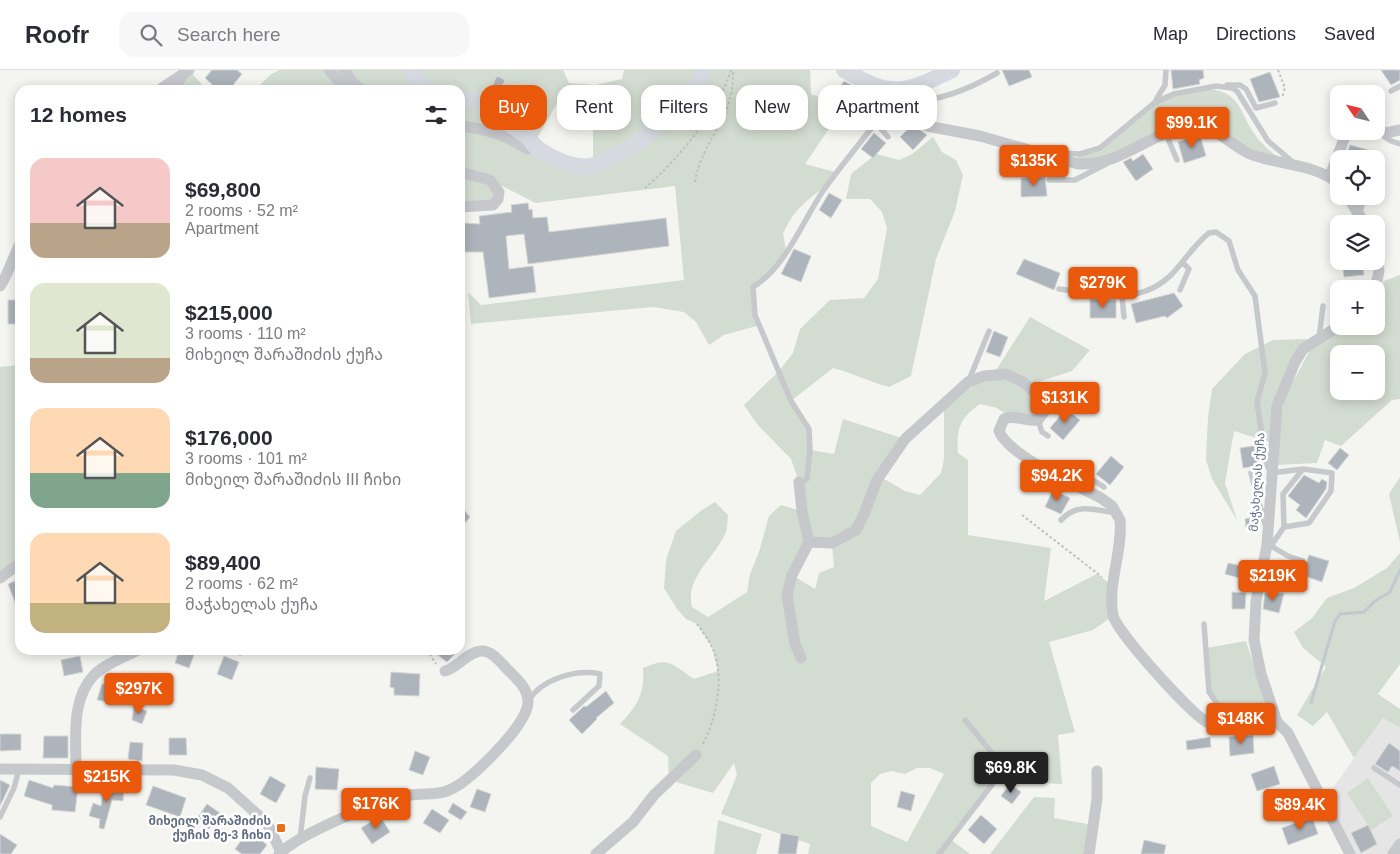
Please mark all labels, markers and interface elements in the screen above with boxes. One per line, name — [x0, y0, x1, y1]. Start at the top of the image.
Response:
search box — [119, 12, 469, 57]
text: Roofr — [25, 21, 89, 48]
icon: search — [137, 21, 165, 49]
text: Search here — [177, 24, 281, 45]
text: Map — [1153, 24, 1188, 44]
text: Directions — [1216, 24, 1296, 44]
text: Saved — [1324, 24, 1375, 44]
chip: Buy — [480, 85, 547, 130]
chip: Rent — [557, 85, 631, 130]
chip: Filters — [641, 85, 726, 130]
chip: New — [736, 85, 808, 130]
chip: Apartment — [818, 85, 937, 130]
north arrow — [1330, 85, 1385, 140]
map controls — [1330, 85, 1385, 400]
icon: filters — [422, 101, 450, 129]
text: 12 homes — [30, 103, 127, 126]
pin: $99.1K — [1151, 106, 1233, 149]
text: $99.1K — [1166, 114, 1218, 131]
pin: $135K — [999, 144, 1069, 187]
button: locate — [1330, 150, 1385, 205]
text: $135K — [1010, 152, 1058, 169]
icon: home — [70, 178, 130, 238]
text: $69,800 — [185, 178, 261, 201]
text: 2 rooms · 52 m² — [185, 202, 298, 219]
button: layers — [1330, 215, 1385, 270]
text: Apartment — [185, 220, 259, 237]
pin: $279K — [1068, 266, 1138, 309]
text: $279K — [1079, 274, 1127, 291]
button: + — [1330, 280, 1385, 335]
text: $215,000 — [185, 301, 273, 324]
icon: home — [70, 303, 130, 363]
text: 3 rooms · 110 m² — [185, 325, 306, 342]
button: − — [1330, 345, 1385, 400]
text: მიხეილ შარაშიძის ქუჩა — [185, 346, 383, 363]
pin: $131K — [1030, 382, 1100, 424]
text: $131K — [1041, 389, 1089, 406]
text: $176,000 — [185, 426, 273, 449]
icon: home — [70, 428, 130, 488]
street label: მაჭახელას ქუჩა — [1247, 432, 1268, 532]
text: 3 rooms · 101 m² — [185, 450, 307, 467]
pin: $94.2K — [1016, 460, 1098, 502]
text: $94.2K — [1031, 467, 1083, 484]
text: მიხეილ შარაშიძის III ჩიხი — [185, 471, 401, 488]
text: $89,400 — [185, 551, 261, 574]
icon: home — [70, 553, 130, 613]
pin: $219K — [1238, 560, 1308, 602]
text: $219K — [1249, 567, 1297, 584]
text: 2 rooms · 62 m² — [185, 575, 298, 592]
text: მაჭახელას ქუჩა — [185, 596, 318, 613]
pin: $297K — [104, 672, 174, 715]
text: $297K — [115, 680, 163, 697]
pin: $148K — [1206, 702, 1276, 745]
text: $148K — [1217, 710, 1265, 727]
pin: $69.8K — [970, 752, 1052, 794]
text: $69.8K — [985, 759, 1037, 776]
pin: $215K — [72, 760, 142, 803]
text: $215K — [83, 768, 131, 785]
pin: $176K — [341, 788, 411, 830]
pin: $89.4K — [1259, 788, 1341, 831]
text: $176K — [352, 795, 400, 812]
text: $89.4K — [1274, 796, 1326, 813]
place label: მიხეილ შარაშიძის ქუჩის მე-3 ჩიხი — [149, 814, 271, 842]
marker: მიხეილ შარაშიძის ქუჩის მე-3 ჩიხი — [275, 822, 287, 834]

